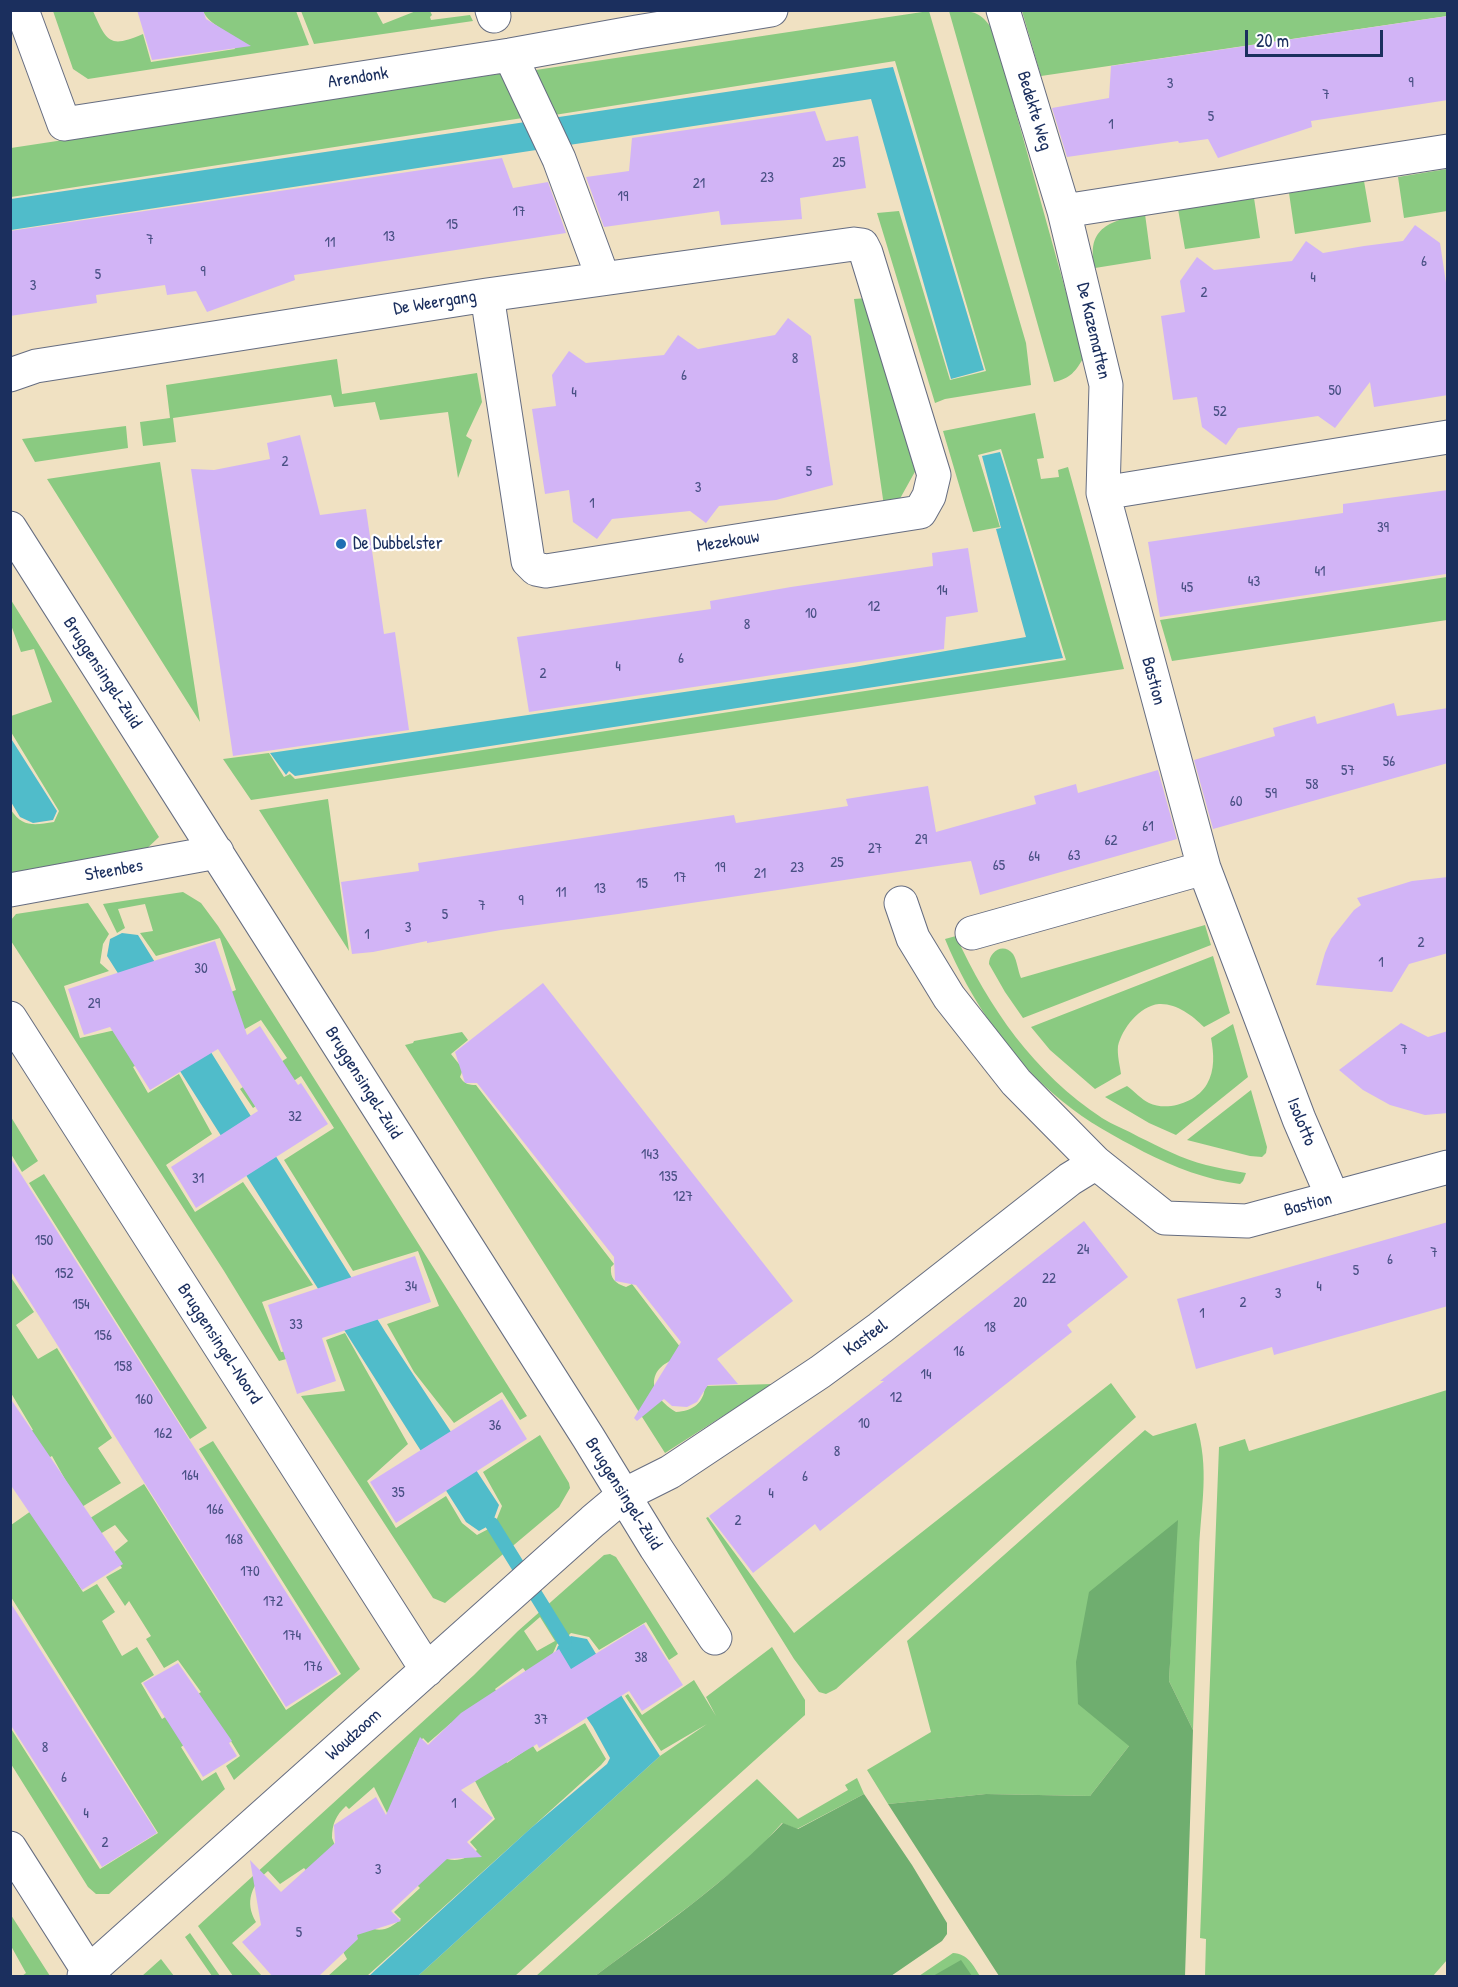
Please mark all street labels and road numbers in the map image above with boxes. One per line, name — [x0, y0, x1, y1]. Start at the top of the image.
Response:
street label: Arendonk — [326, 63, 390, 93]
street label: Bedekte Weg — [1012, 69, 1056, 153]
street label: De Kazematten — [1071, 281, 1115, 381]
street label: De Weergang — [392, 286, 478, 320]
street label: Mezekouw — [695, 526, 761, 558]
street label: Bruggensingel-Zuid — [58, 613, 146, 733]
street label: Bastion — [1136, 655, 1170, 707]
street label: Steenbes — [83, 855, 145, 887]
street label: Bruggensingel-Zuid — [320, 1023, 406, 1143]
street label: Isolotto — [1282, 1095, 1320, 1149]
street label: Bastion — [1282, 1188, 1334, 1222]
street label: Bruggensingel-Noord — [172, 1280, 266, 1408]
street label: Kasteel — [840, 1315, 892, 1361]
street label: Bruggensingel-Zuid — [580, 1434, 666, 1554]
street label: Woudzoom — [322, 1705, 386, 1765]

